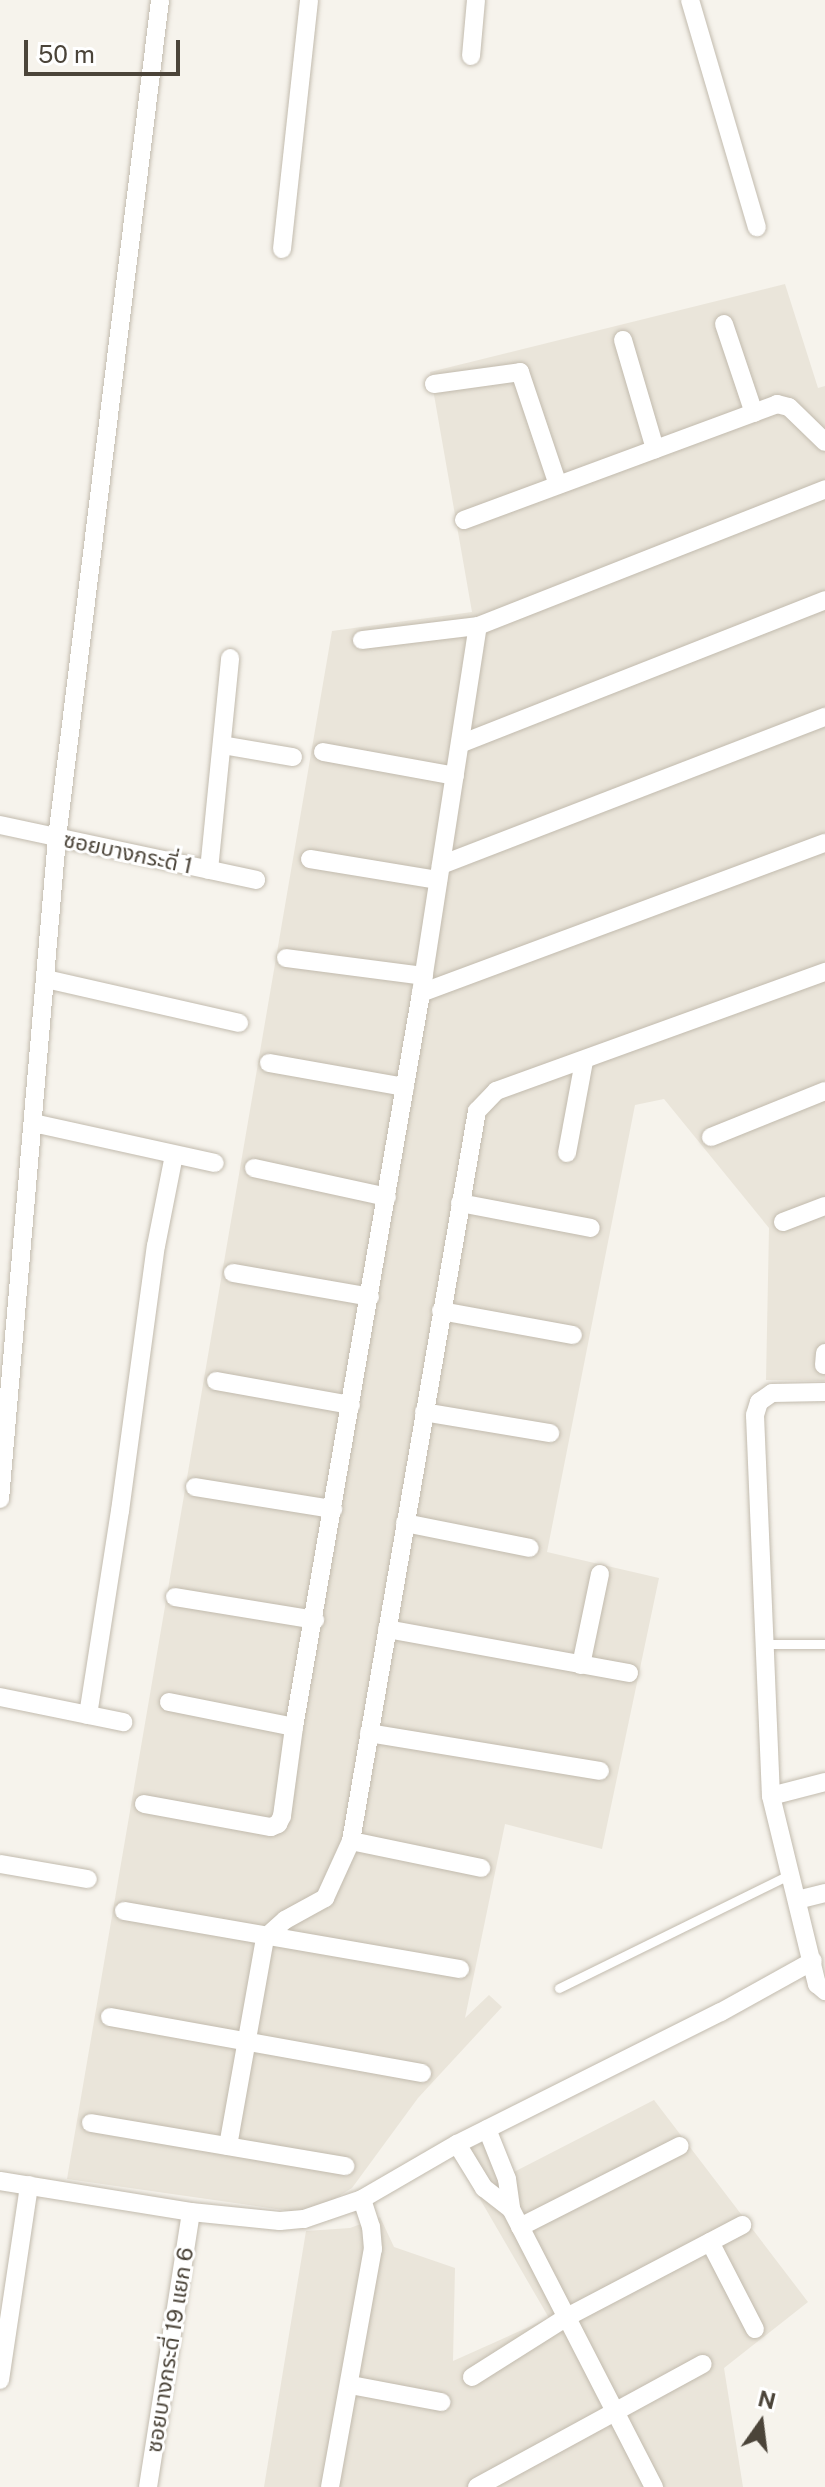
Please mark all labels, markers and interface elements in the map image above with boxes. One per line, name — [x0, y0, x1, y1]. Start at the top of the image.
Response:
scale bar — [28, 24, 184, 74]
text: 50 m — [38, 40, 95, 68]
street label: ซอยบางกระดี่ 1 — [61, 826, 195, 880]
street label: ซอยบางกระดี่ 19 แยก 6 — [141, 2246, 199, 2454]
north arrow — [721, 2383, 801, 2463]
text: N — [755, 2385, 778, 2414]

